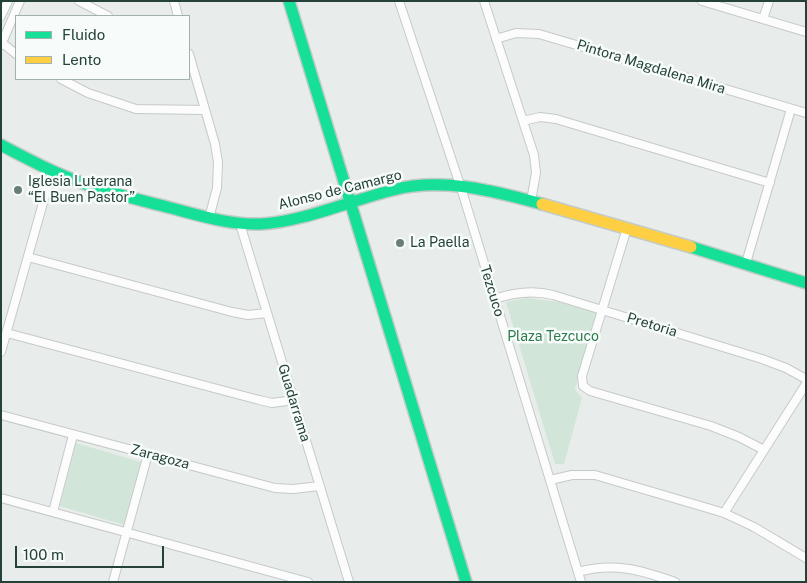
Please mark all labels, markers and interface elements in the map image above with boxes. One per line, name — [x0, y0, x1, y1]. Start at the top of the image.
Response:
legend — [15, 15, 190, 80]
text: Fluido — [62, 26, 105, 43]
street label: Pintora Magdalena Mira — [575, 36, 727, 98]
text: Lento — [62, 51, 101, 68]
street label: Alonso de Camargo — [277, 167, 403, 213]
place label: Iglesia Luterana “El Buen Pastor” — [28, 174, 135, 206]
marker: Iglesia Luterana “El Buen Pastor” — [12, 184, 24, 196]
place label: La Paella — [410, 235, 469, 251]
marker: La Paella — [394, 237, 406, 249]
street label: Tezcuco — [476, 263, 508, 319]
street label: Pretoria — [625, 309, 679, 341]
park label: Plaza Tezcuco — [507, 329, 599, 345]
street label: Guadarrama — [274, 362, 314, 444]
street label: Zaragoza — [129, 441, 191, 473]
scale bar — [18, 536, 166, 568]
text: 100 m — [23, 546, 64, 563]

